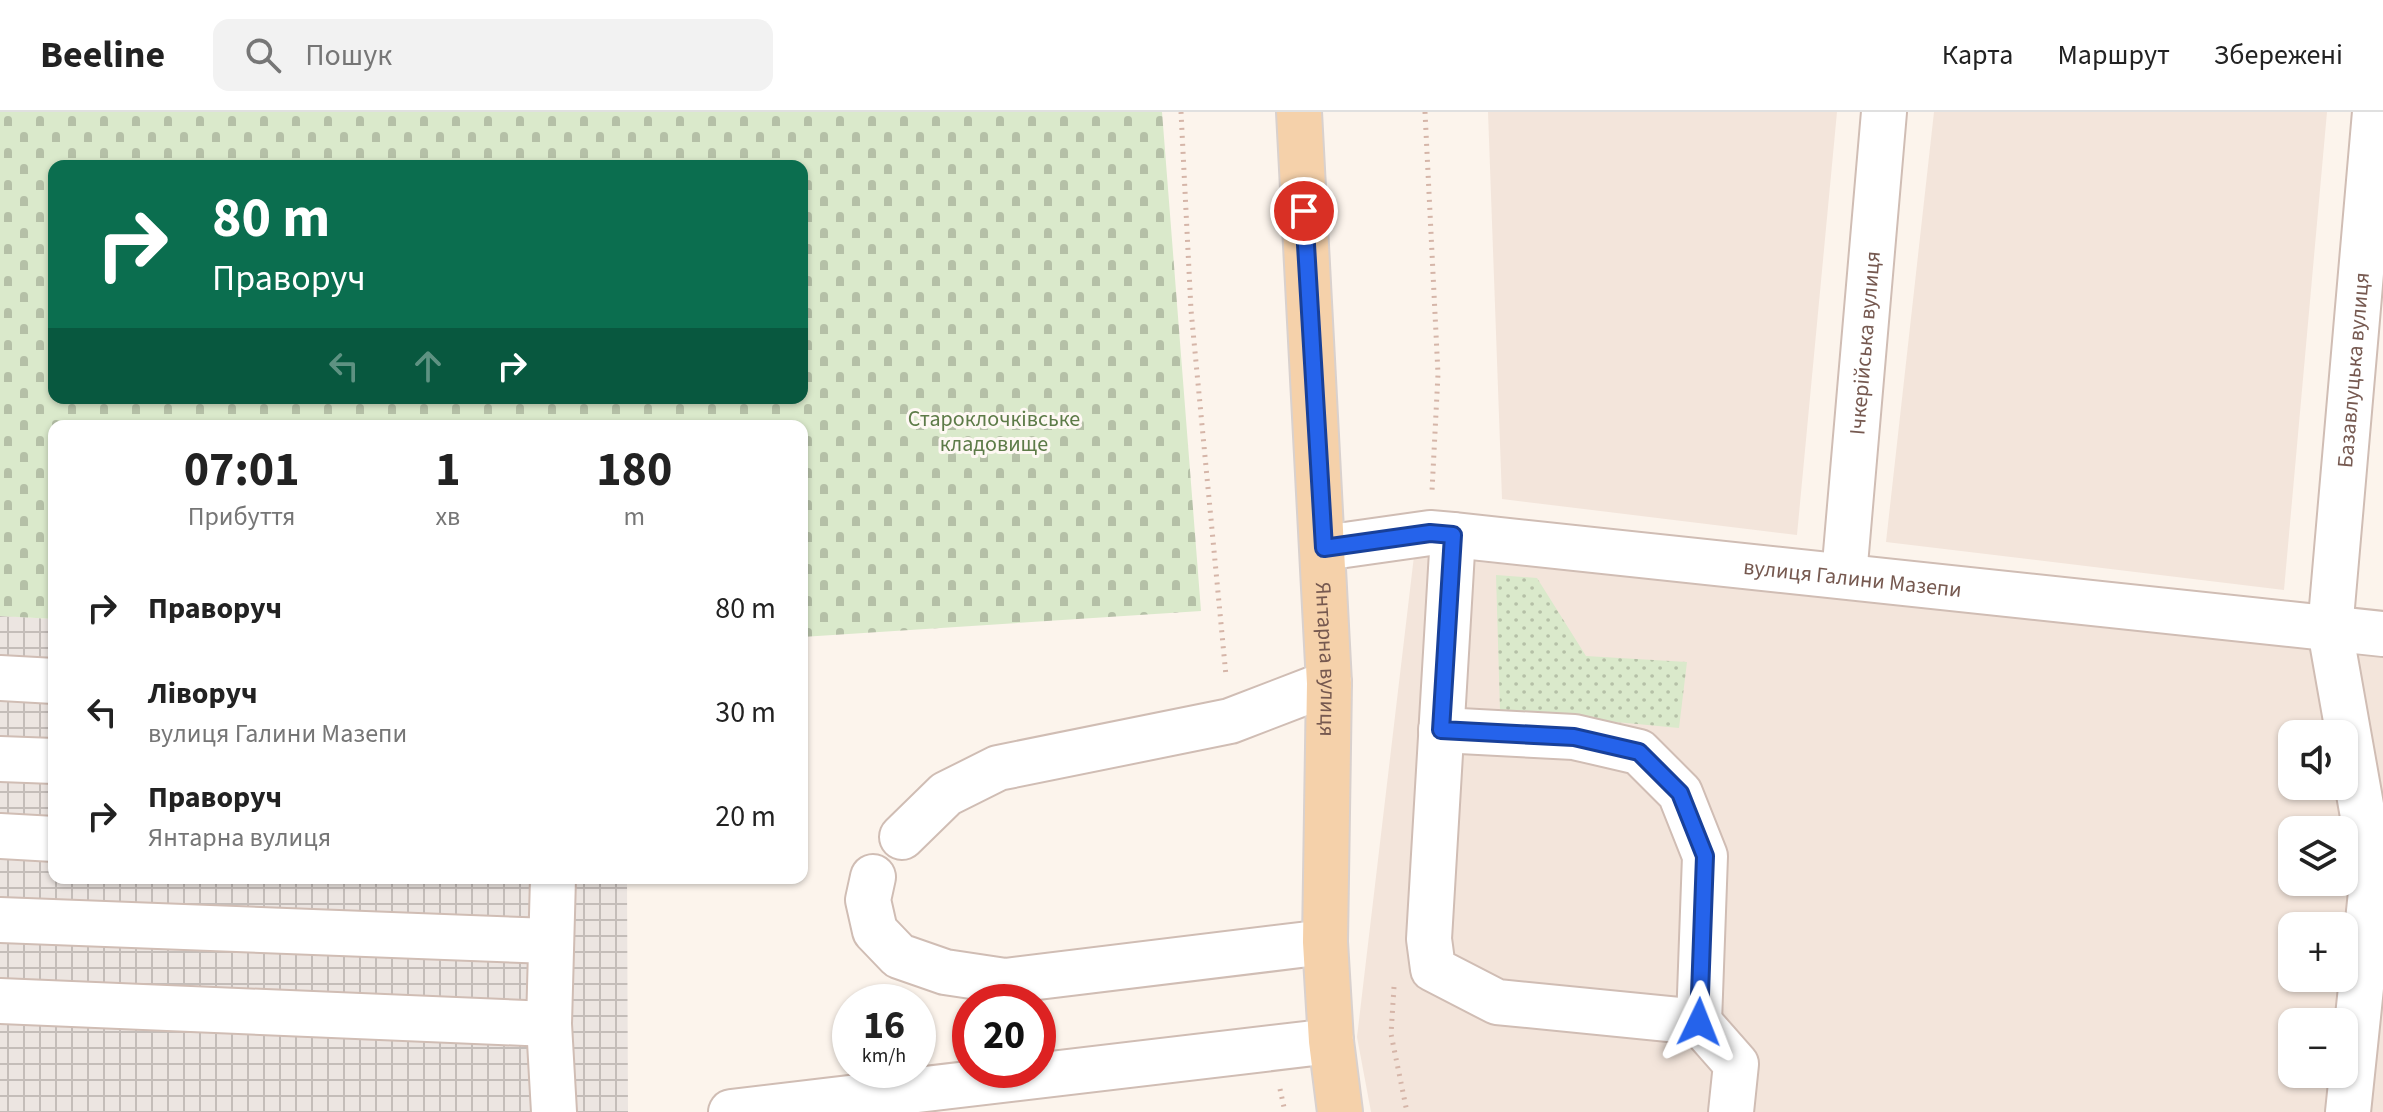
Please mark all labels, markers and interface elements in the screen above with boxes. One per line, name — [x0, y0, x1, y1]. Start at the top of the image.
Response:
search box — [213, 19, 773, 91]
text: Beeline — [40, 28, 165, 82]
icon: search — [241, 33, 285, 77]
text: Пошук — [305, 34, 392, 77]
text: Карта — [1942, 35, 2013, 75]
text: Маршрут — [2057, 35, 2170, 75]
text: Збережені — [2214, 35, 2343, 75]
pin — [1270, 177, 1338, 245]
text: 80 m — [212, 179, 330, 258]
icon: arrive — [1282, 189, 1326, 233]
icon: right — [80, 192, 184, 296]
street label: Ічкерійська вулиця — [1841, 250, 1889, 436]
text: Праворуч — [212, 253, 366, 304]
street label: Базавлуцька вулиця — [2329, 271, 2378, 469]
icon: left — [322, 344, 366, 388]
icon: ahead — [406, 344, 450, 388]
icon: right — [490, 344, 534, 388]
park label: Староклочківське кладовище — [908, 403, 1080, 460]
text: 07:01 — [184, 436, 299, 504]
text: 1 — [435, 436, 461, 504]
text: 180 — [596, 436, 672, 504]
text: Прибуття — [188, 498, 296, 535]
text: хв — [435, 498, 460, 535]
text: m — [623, 498, 645, 535]
street label: вулиця Галини Мазепи — [1742, 551, 1963, 606]
street label: Янтарна вулиця — [1307, 581, 1344, 737]
icon: right — [80, 586, 124, 630]
text: Праворуч — [148, 587, 282, 630]
text: 80 m — [715, 587, 776, 630]
text: Ліворуч — [148, 672, 258, 715]
icon: left — [80, 690, 124, 734]
text: 30 m — [715, 691, 776, 734]
text: вулиця Галини Мазепи — [148, 715, 407, 752]
map controls — [2278, 720, 2358, 1088]
button: sound — [2278, 720, 2358, 800]
text: Праворуч — [148, 776, 282, 819]
icon: right — [80, 794, 124, 838]
text: 20 m — [715, 795, 776, 838]
button: layers — [2278, 816, 2358, 896]
text: Янтарна вулиця — [148, 819, 331, 856]
button: + — [2278, 912, 2358, 992]
position arrow — [1657, 980, 1741, 1064]
speed limit sign: 20 — [952, 984, 1056, 1088]
text: 16 — [863, 997, 905, 1054]
button: − — [2278, 1008, 2358, 1088]
text: km/h — [862, 1042, 906, 1070]

